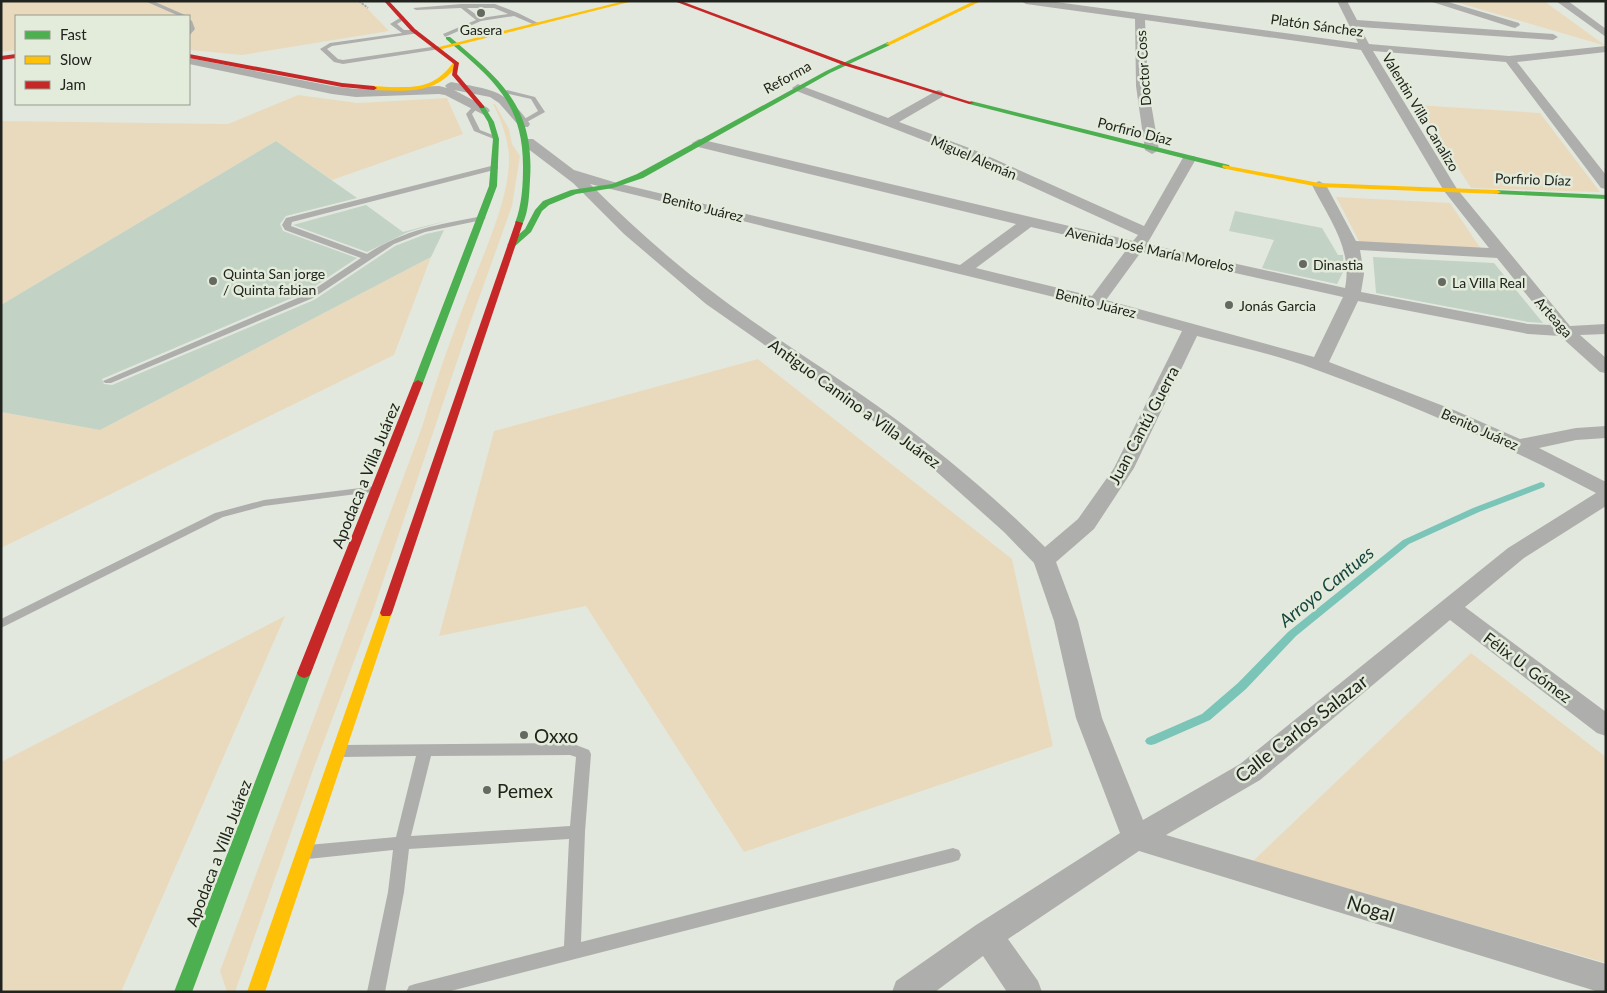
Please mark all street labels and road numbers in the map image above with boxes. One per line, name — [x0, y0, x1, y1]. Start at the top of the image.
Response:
street label: Platón Sánchez — [1270, 10, 1364, 40]
street label: Doctor Coss — [1132, 30, 1154, 106]
street label: Valentin Villa Canalizo — [1379, 50, 1463, 174]
street label: Reforma — [760, 57, 814, 97]
street label: Porfirio Díaz — [1096, 114, 1174, 148]
street label: Miguel Alemán — [929, 131, 1019, 183]
street label: Porfirio Díaz — [1495, 169, 1571, 189]
street label: Benito Juárez — [661, 189, 745, 225]
street label: Avenida José María Morelos — [1064, 223, 1236, 275]
street label: Benito Juárez — [1054, 285, 1138, 321]
street label: Arteaga — [1532, 293, 1576, 341]
street label: Antiguo Camino a Villa Juárez — [765, 334, 945, 472]
street label: Juan Cantú Guerra — [1104, 363, 1182, 487]
street label: Apodaca a Villa Juárez — [327, 399, 403, 551]
street label: Benito Juárez — [1439, 404, 1521, 454]
street label: Félix U. Gómez — [1480, 628, 1576, 706]
street label: Calle Carlos Salazar — [1230, 669, 1372, 787]
street label: Apodaca a Villa Juárez — [181, 777, 255, 929]
street label: Nogal — [1344, 890, 1398, 926]

